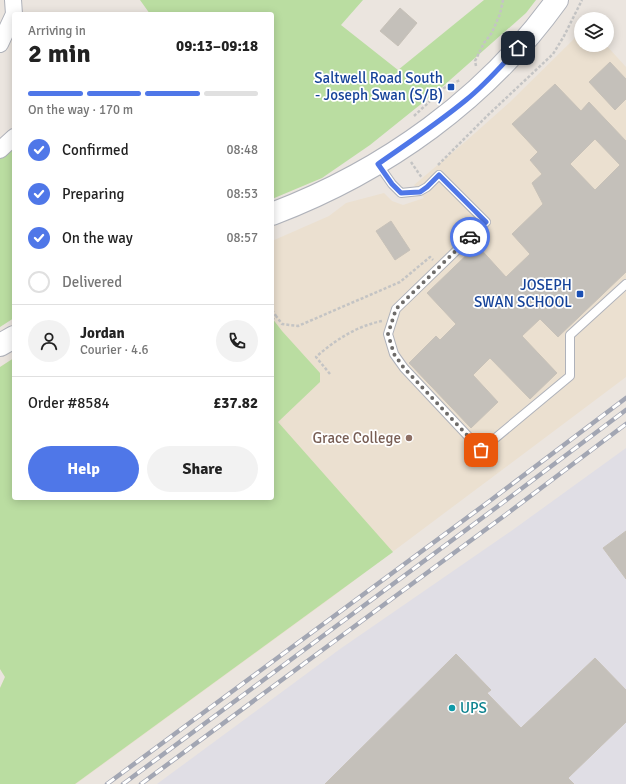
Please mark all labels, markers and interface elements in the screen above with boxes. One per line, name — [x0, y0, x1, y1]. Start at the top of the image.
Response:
map controls — [574, 12, 614, 52]
button: layers — [574, 12, 614, 52]
text: Arriving in — [28, 23, 86, 39]
pin — [501, 31, 535, 65]
text: 09:13–09:18 — [176, 37, 258, 55]
icon: home — [507, 37, 529, 59]
text: 2 min — [28, 38, 91, 70]
place label: Saltwell Road South - Joseph Swan (S/B) — [314, 69, 443, 104]
marker: Saltwell Road South - Joseph Swan (S/B) — [446, 82, 456, 92]
text: On the way · 170 m — [28, 102, 133, 118]
icon: check — [28, 139, 50, 161]
text: Confirmed — [62, 141, 129, 159]
text: 08:48 — [226, 142, 258, 158]
icon: check — [28, 183, 50, 205]
text: Preparing — [62, 185, 125, 203]
text: 08:53 — [226, 186, 258, 202]
courier — [450, 217, 490, 257]
icon: car — [459, 226, 481, 248]
icon: check — [28, 227, 50, 249]
text: On the way — [62, 229, 133, 247]
text: 08:57 — [226, 230, 258, 246]
text: Delivered — [62, 273, 122, 291]
place label: JOSEPH SWAN SCHOOL — [474, 276, 572, 311]
marker: JOSEPH SWAN SCHOOL — [575, 289, 585, 299]
button: person — [28, 320, 70, 362]
button: phone — [216, 320, 258, 362]
text: Jordan — [80, 324, 125, 342]
text: Courier · 4.6 — [80, 342, 149, 358]
text: Order #8584 — [28, 394, 110, 412]
text: £37.82 — [213, 394, 258, 412]
place label: Grace College — [312, 429, 401, 447]
marker: Grace College — [404, 433, 414, 443]
pin — [464, 433, 498, 467]
icon: bag — [470, 439, 492, 461]
button: Help — [28, 446, 139, 492]
button: Share — [147, 446, 258, 492]
place label: UPS — [460, 699, 487, 717]
marker: UPS — [447, 703, 457, 713]

